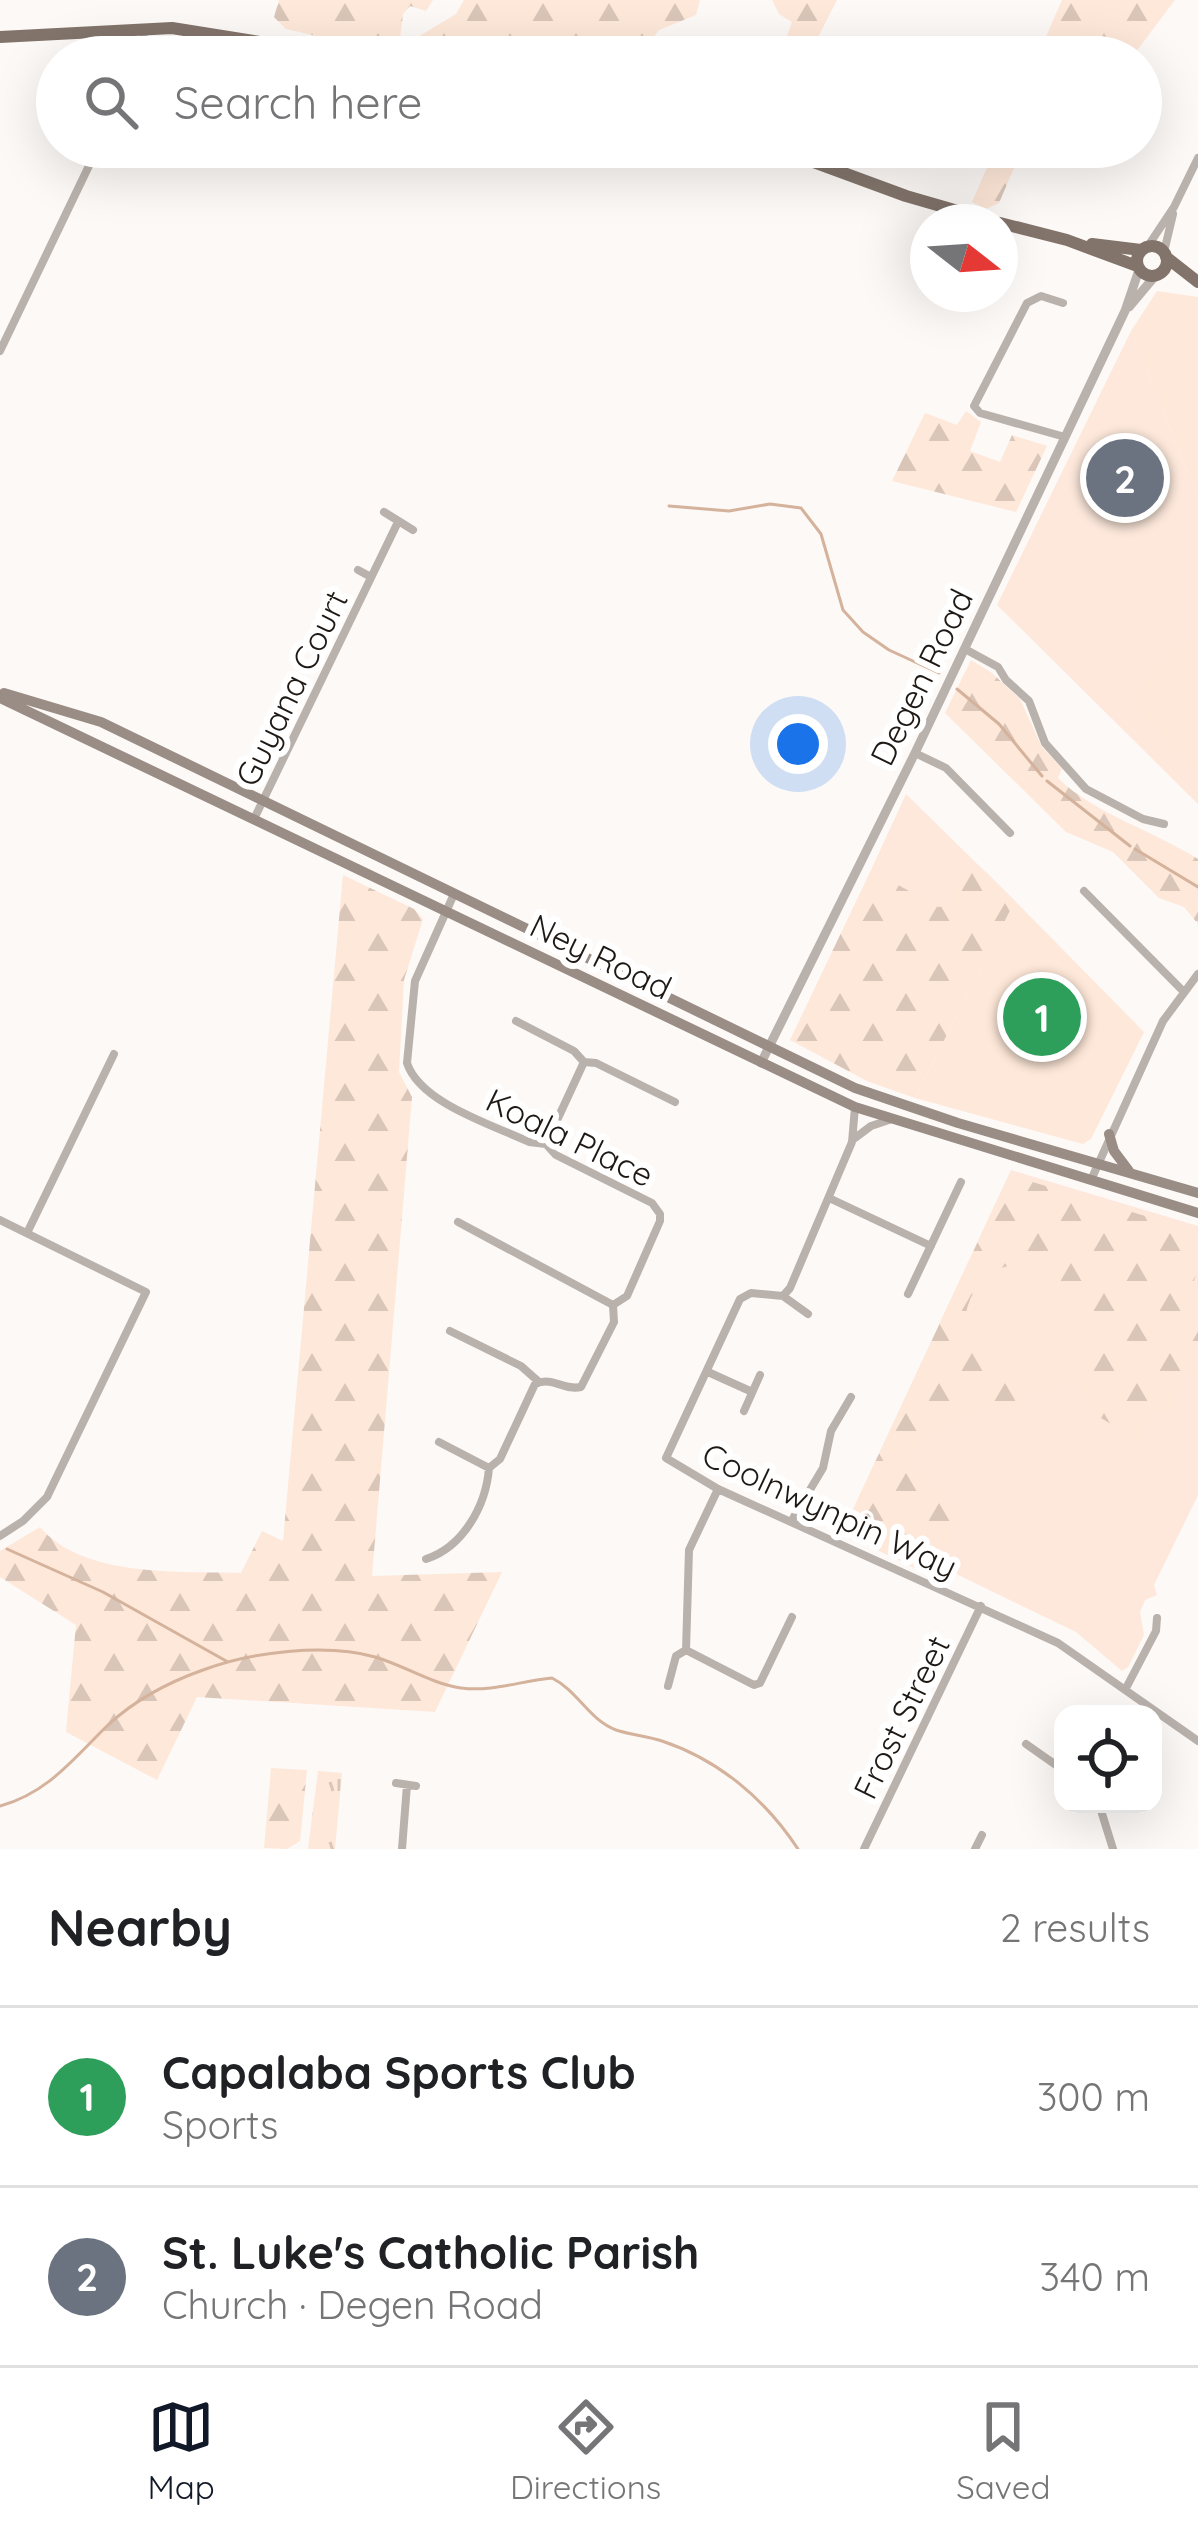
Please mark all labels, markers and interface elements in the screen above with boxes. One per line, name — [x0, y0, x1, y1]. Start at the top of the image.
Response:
search box — [36, 36, 1162, 168]
icon: search — [78, 69, 144, 135]
text: Search here — [174, 74, 422, 130]
north arrow — [910, 204, 1018, 312]
pin: 2 — [1086, 433, 1164, 523]
street label: Degen Road — [861, 582, 981, 772]
street label: Guyana Court — [226, 583, 356, 793]
your location — [768, 714, 828, 774]
street label: Ney Road — [524, 904, 678, 1008]
pin: 1 — [1003, 972, 1081, 1062]
street label: Koala Place — [480, 1079, 660, 1195]
street label: Coolnwynpin Way — [696, 1433, 964, 1587]
street label: Frost Street — [844, 1629, 958, 1805]
map controls — [1054, 1705, 1162, 1813]
button: locate — [1054, 1705, 1162, 1813]
text: Nearby — [48, 1895, 232, 1959]
text: 2 results — [1000, 1903, 1150, 1952]
text: Capalaba Sports Club — [162, 2044, 636, 2100]
text: 1 — [79, 2072, 95, 2121]
text: 300 m — [1037, 2072, 1150, 2121]
text: Sports — [162, 2100, 278, 2149]
text: St. Luke's Catholic Parish — [162, 2224, 699, 2280]
text: 2 — [76, 2252, 98, 2301]
text: 340 m — [1040, 2252, 1150, 2301]
text: Church · Degen Road — [162, 2280, 543, 2329]
tab: Map — [148, 2394, 215, 2507]
tab: Directions — [510, 2394, 661, 2507]
tab: Saved — [956, 2394, 1050, 2507]

